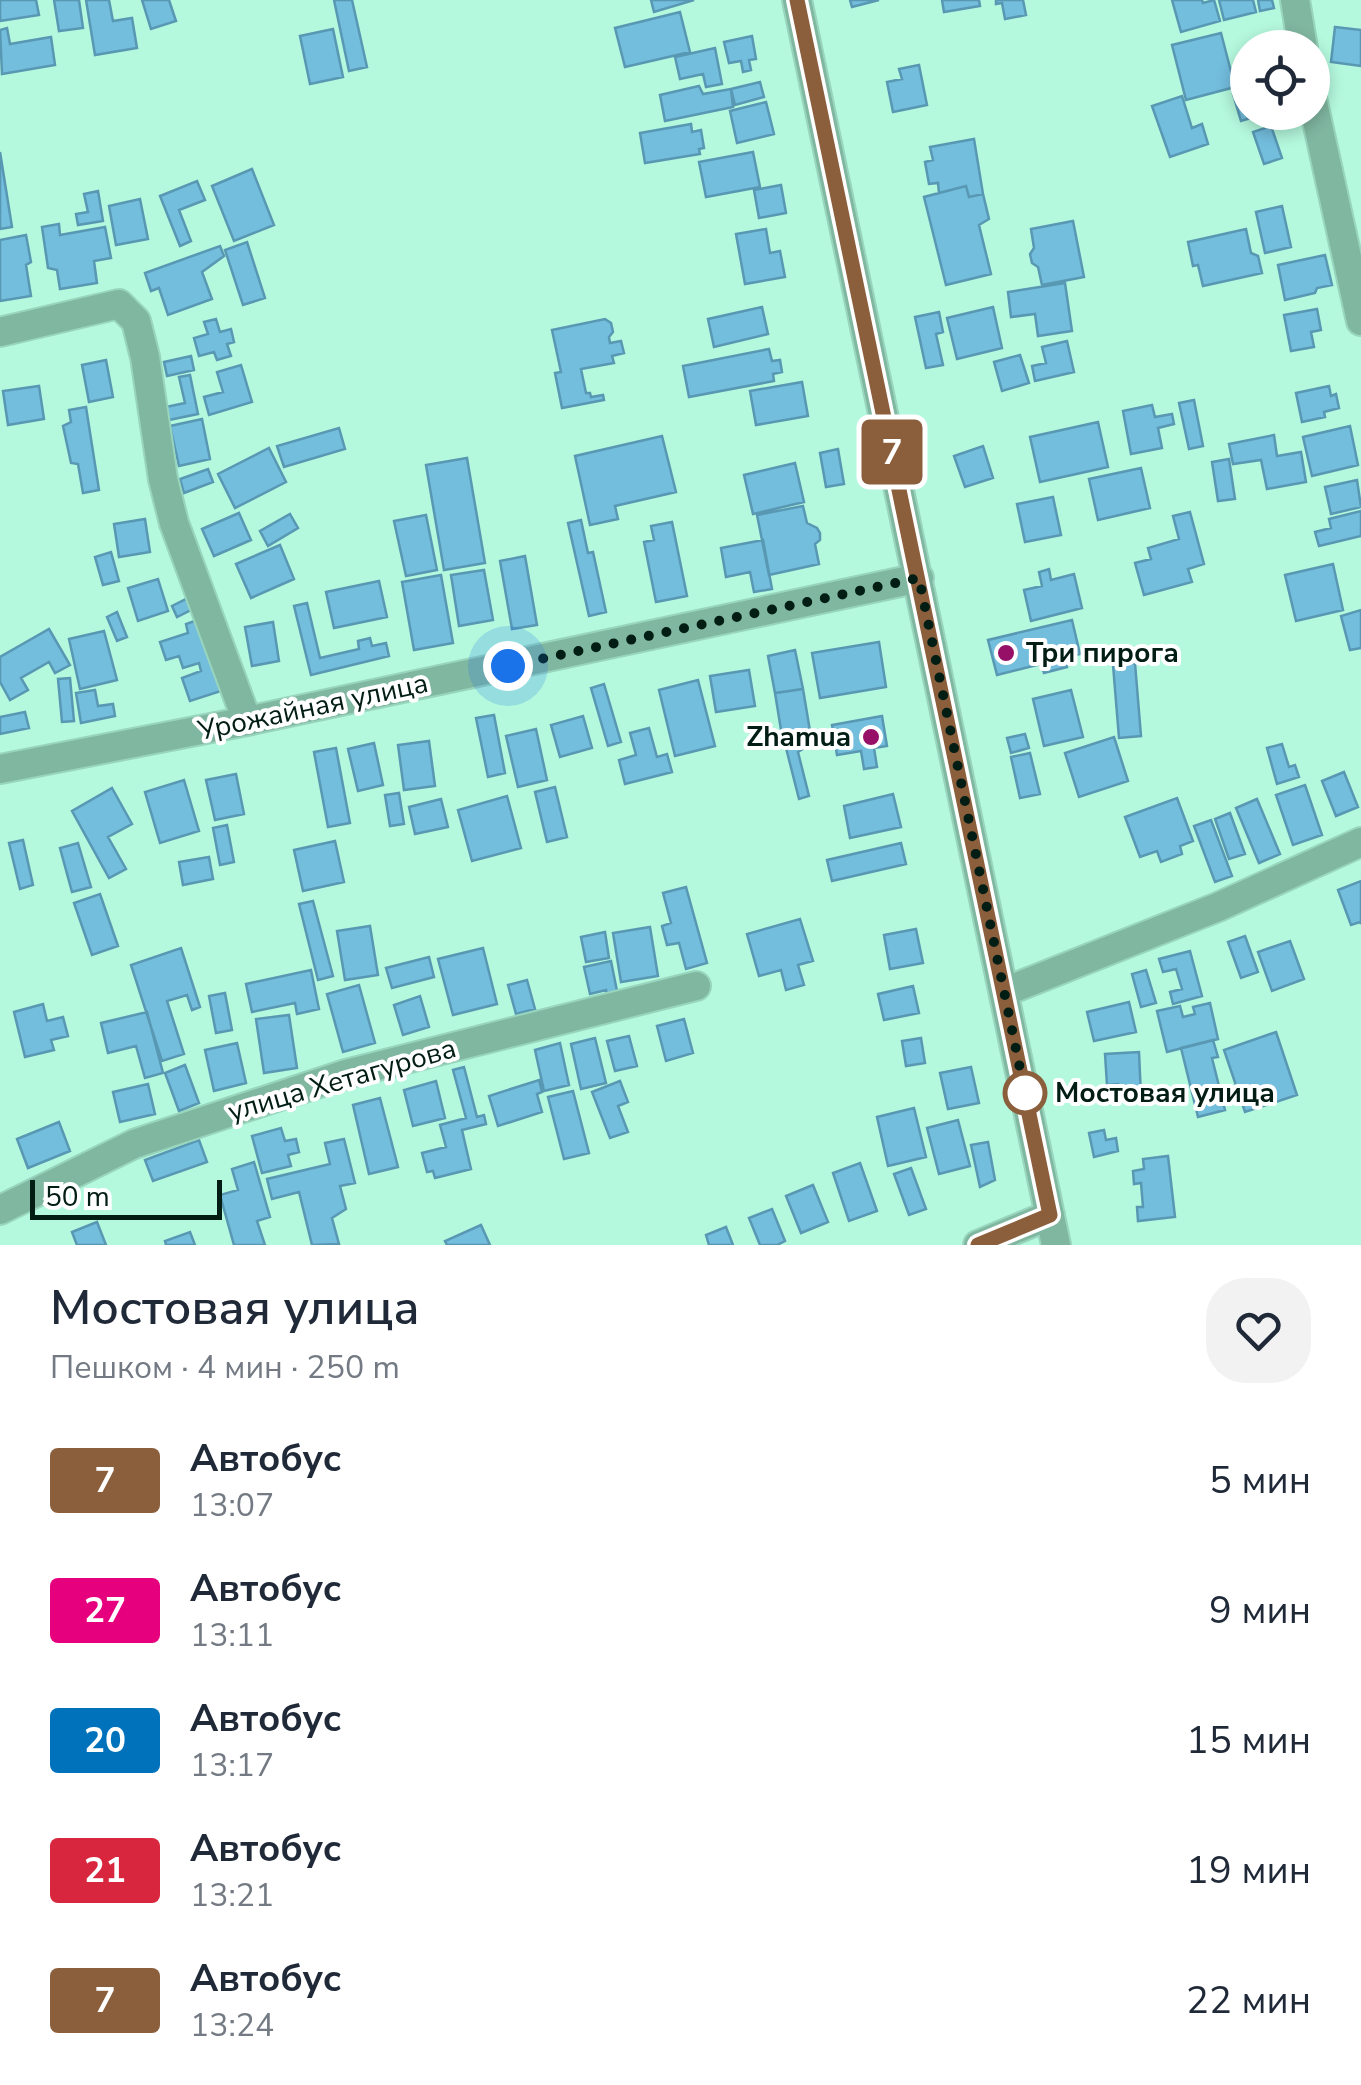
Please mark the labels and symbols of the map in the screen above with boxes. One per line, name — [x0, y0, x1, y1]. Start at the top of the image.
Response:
line badge: 7 — [860, 420, 924, 484]
place label: Три пирога — [1026, 634, 1179, 672]
your location — [483, 641, 533, 691]
marker: Три пирога — [995, 642, 1017, 664]
street label: Урожайная улица — [193, 664, 432, 750]
place label: Zhamua — [746, 718, 851, 756]
marker: Zhamua — [860, 726, 882, 748]
street label: улица Хетагурова — [223, 1029, 461, 1131]
marker: Мостовая улица — [1004, 1072, 1046, 1114]
place label: Мостовая улица — [1055, 1074, 1275, 1112]
scale bar — [30, 1175, 222, 1220]

